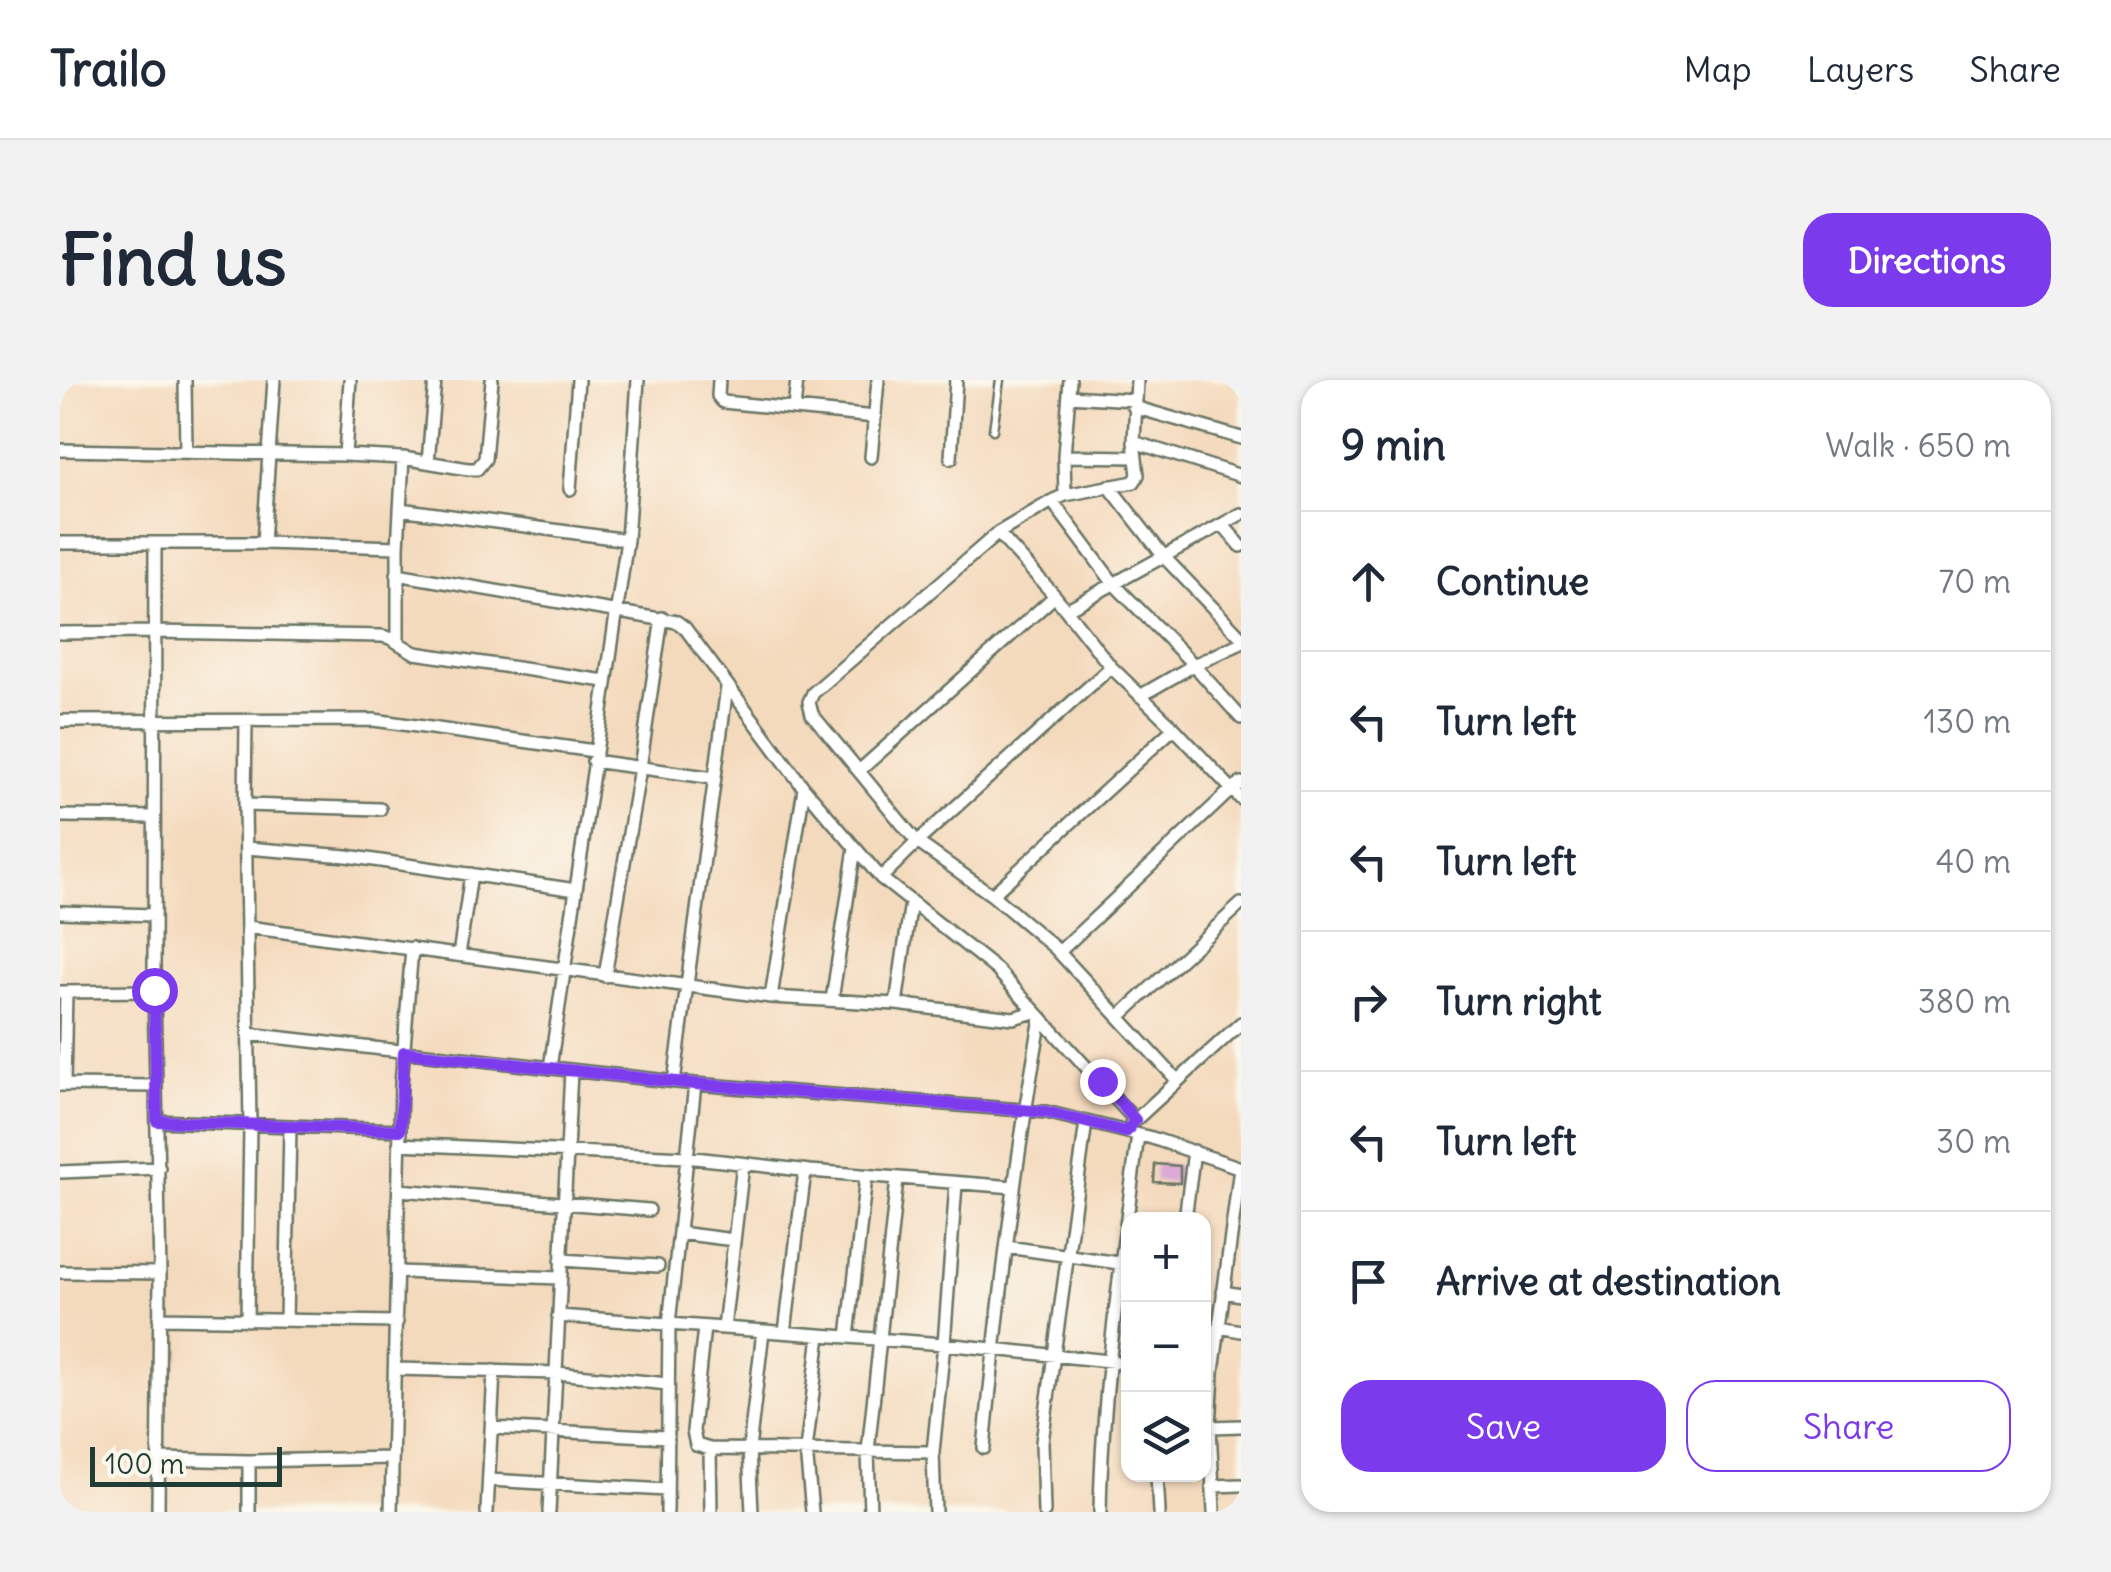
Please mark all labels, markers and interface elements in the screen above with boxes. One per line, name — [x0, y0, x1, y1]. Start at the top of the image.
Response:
text: Trailo — [50, 39, 167, 99]
text: Map — [1684, 47, 1752, 91]
text: Layers — [1807, 47, 1914, 91]
text: Share — [1969, 47, 2061, 91]
button: Directions — [1803, 213, 2051, 307]
text: Find us — [60, 216, 286, 304]
text: 9 min — [1341, 419, 1446, 471]
text: Walk · 650 m — [1825, 425, 2011, 466]
icon: ahead — [1341, 554, 1396, 609]
text: Continue — [1436, 558, 1589, 605]
text: 70 m — [1939, 561, 2011, 602]
icon: left — [1341, 694, 1396, 749]
text: Turn left — [1436, 698, 1576, 745]
text: 130 m — [1923, 701, 2011, 742]
icon: left — [1341, 834, 1396, 889]
text: Turn left — [1436, 838, 1576, 885]
text: 40 m — [1936, 841, 2011, 882]
route start — [132, 968, 178, 1014]
icon: right — [1341, 974, 1396, 1029]
text: Turn right — [1436, 978, 1602, 1025]
text: 380 m — [1918, 981, 2011, 1022]
route end — [1080, 1059, 1126, 1105]
icon: left — [1341, 1114, 1396, 1169]
text: Turn left — [1436, 1118, 1576, 1165]
text: 30 m — [1936, 1121, 2011, 1162]
map controls — [1121, 1212, 1211, 1482]
button: + — [1121, 1212, 1211, 1302]
icon: arrive — [1341, 1254, 1396, 1309]
text: Arrive at destination — [1436, 1258, 1781, 1305]
button: − — [1121, 1302, 1211, 1392]
button: Save — [1341, 1380, 1666, 1472]
button: Share — [1686, 1380, 2011, 1472]
button: layers — [1121, 1392, 1211, 1482]
scale bar — [90, 1442, 282, 1486]
text: 100 m — [105, 1446, 184, 1482]

